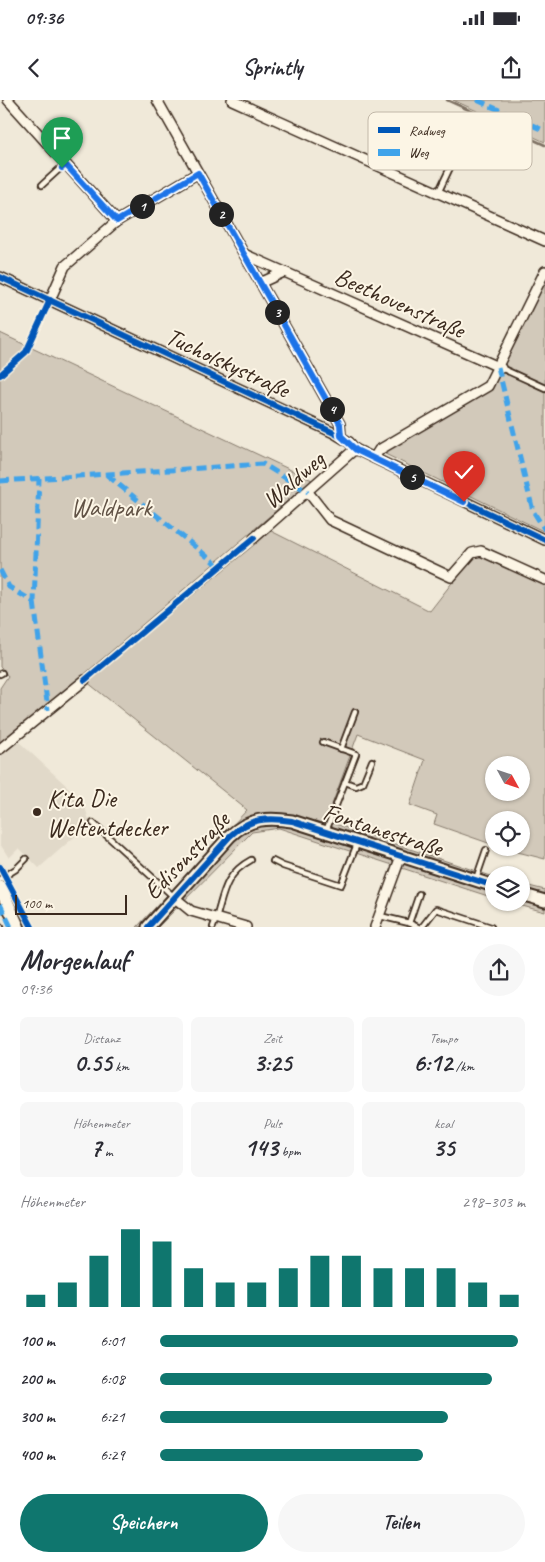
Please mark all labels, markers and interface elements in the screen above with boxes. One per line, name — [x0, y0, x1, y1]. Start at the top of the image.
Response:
text: 09:36 — [25, 6, 63, 30]
icon: back — [20, 54, 48, 82]
text: Sprintly — [242, 54, 303, 82]
icon: share — [497, 54, 525, 82]
legend — [368, 112, 532, 170]
pin — [41, 117, 83, 168]
text: Radweg — [409, 122, 446, 139]
icon: arrive — [48, 124, 76, 152]
text: Weg — [409, 144, 430, 161]
pin: 1 — [130, 194, 154, 218]
text: 1 — [139, 198, 146, 215]
pin: 2 — [208, 202, 234, 226]
text: 2 — [218, 206, 225, 223]
street label: Beethovenstraße — [329, 260, 471, 347]
pin: 3 — [264, 300, 290, 324]
text: 3 — [274, 304, 281, 321]
street label: Tucholskystraße — [161, 320, 296, 406]
pin: 4 — [320, 396, 344, 422]
text: 4 — [329, 401, 336, 418]
street label: Waldweg — [256, 443, 333, 516]
pin — [443, 451, 485, 502]
icon: check — [450, 458, 478, 486]
pin: 5 — [400, 464, 424, 490]
text: 5 — [409, 469, 416, 486]
park label: Waldpark — [71, 492, 153, 524]
north arrow — [485, 756, 530, 801]
map controls — [485, 756, 530, 911]
place label: Kita Die Weltentdecker — [47, 783, 170, 844]
street label: Fontanestraße — [319, 796, 448, 865]
street label: Edisonstraße — [137, 804, 238, 907]
marker: Kita Die Weltentdecker — [31, 806, 43, 818]
button: locate — [485, 811, 530, 856]
button: layers — [485, 866, 530, 911]
scale bar — [15, 892, 128, 915]
text: 100 m — [22, 895, 52, 912]
text: Morgenlauf — [20, 942, 129, 977]
button: share — [473, 944, 525, 996]
text: 09:36 — [20, 979, 52, 999]
text: Distanz — [83, 1030, 120, 1047]
text: Zeit — [263, 1030, 282, 1047]
text: Tempo — [430, 1030, 457, 1047]
text: 0.55 — [74, 1047, 112, 1079]
text: 3:25 — [253, 1047, 292, 1079]
text: 6:12 — [413, 1047, 452, 1079]
text: km — [112, 1058, 129, 1075]
text: /km — [452, 1058, 474, 1075]
text: Höhenmeter — [73, 1115, 130, 1132]
text: Puls — [263, 1115, 282, 1132]
text: kcal — [434, 1115, 453, 1132]
text: 7 — [90, 1132, 101, 1164]
text: 143 — [244, 1132, 278, 1164]
text: 35 — [432, 1132, 455, 1164]
text: m — [101, 1143, 113, 1160]
text: bpm — [278, 1143, 301, 1160]
text: Höhenmeter — [20, 1192, 85, 1212]
text: 298–303 m — [462, 1192, 525, 1212]
text: 100 m — [20, 1331, 55, 1351]
text: 6:01 — [100, 1331, 125, 1351]
text: 200 m — [20, 1369, 55, 1389]
text: 6:08 — [100, 1369, 125, 1389]
text: 300 m — [20, 1407, 55, 1427]
text: 6:21 — [100, 1407, 125, 1427]
text: 400 m — [20, 1445, 55, 1465]
text: 6:29 — [100, 1445, 125, 1465]
button: Speichern — [20, 1494, 268, 1552]
button: Teilen — [278, 1494, 525, 1552]

